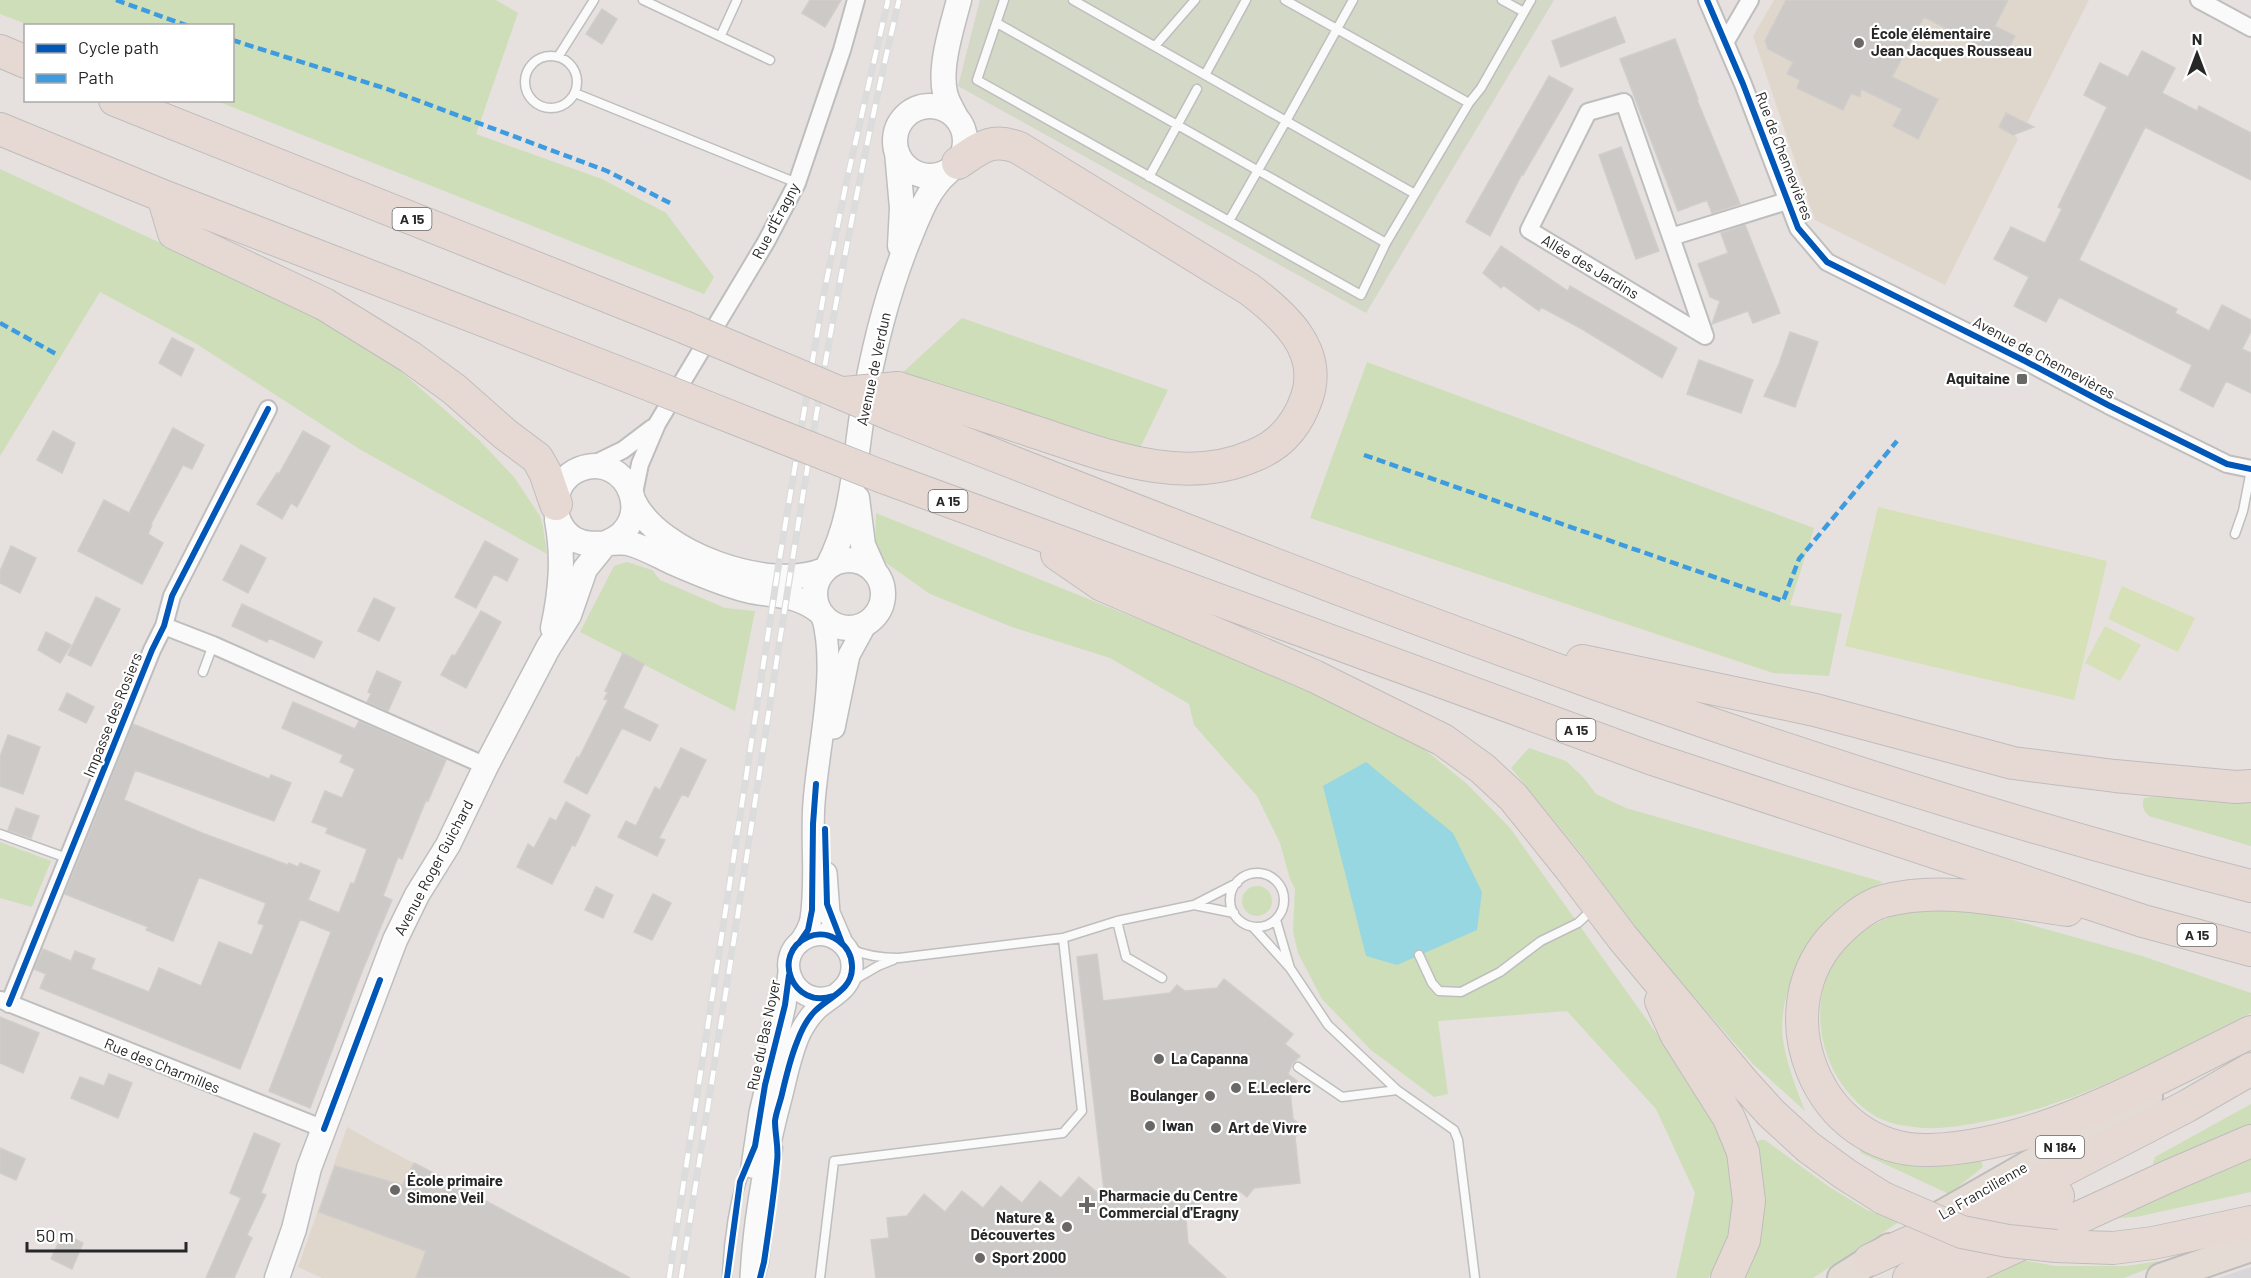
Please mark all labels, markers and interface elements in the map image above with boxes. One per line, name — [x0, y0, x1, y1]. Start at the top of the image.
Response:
legend — [24, 24, 234, 102]
place label: École élémentaire Jean Jacques Rousseau — [1871, 24, 2032, 59]
north arrow — [2167, 24, 2227, 84]
text: N — [2192, 29, 2202, 48]
text: Cycle path — [78, 36, 159, 58]
marker: École élémentaire Jean Jacques Rousseau — [1852, 36, 1866, 50]
text: Path — [78, 66, 114, 88]
street label: Rue de Chennevières — [1752, 89, 1818, 222]
street label: Rue d'Éragny — [748, 179, 803, 262]
road number: A 15 — [392, 208, 432, 230]
street label: Allée des Jardins — [1539, 230, 1642, 302]
street label: Avenue de Verdun — [852, 310, 894, 427]
street label: Avenue de Chennevières — [1970, 312, 2119, 402]
place label: Aquitaine — [1946, 369, 2010, 387]
marker: Aquitaine — [2015, 372, 2029, 386]
road number: A 15 — [928, 490, 968, 512]
street label: Impasse des Rosiers — [79, 650, 145, 780]
road number: A 15 — [1556, 719, 1596, 741]
street label: Avenue Roger Guichard — [390, 797, 476, 938]
road number: A 15 — [2178, 924, 2216, 946]
street label: Rue du Bas Noyer — [742, 977, 784, 1092]
street label: Rue des Charmilles — [102, 1034, 223, 1096]
place label: La Capanna — [1171, 1049, 1248, 1067]
marker: La Capanna — [1152, 1052, 1166, 1066]
place label: E.Leclerc — [1248, 1078, 1311, 1096]
marker: E.Leclerc — [1229, 1081, 1243, 1095]
place label: Boulanger — [1130, 1086, 1198, 1104]
marker: Boulanger — [1203, 1089, 1217, 1103]
place label: Iwan — [1162, 1116, 1193, 1134]
place label: Art de Vivre — [1228, 1118, 1307, 1136]
marker: Iwan — [1143, 1119, 1157, 1133]
marker: Art de Vivre — [1209, 1121, 1223, 1135]
road number: N 184 — [2036, 1136, 2084, 1158]
street label: La Francilienne — [1935, 1157, 2030, 1223]
place label: École primaire Simone Veil — [407, 1171, 503, 1206]
marker: École primaire Simone Veil — [388, 1183, 402, 1197]
place label: Pharmacie du Centre Commercial d'Eragny — [1099, 1186, 1239, 1221]
marker: Pharmacie du Centre Commercial d'Eragny — [1080, 1198, 1094, 1212]
place label: Nature & Découvertes — [971, 1208, 1055, 1243]
scale bar — [27, 1215, 186, 1253]
marker: Nature & Découvertes — [1060, 1220, 1074, 1234]
text: 50 m — [36, 1224, 74, 1246]
place label: Sport 2000 — [992, 1248, 1066, 1266]
marker: Sport 2000 — [973, 1251, 987, 1265]

